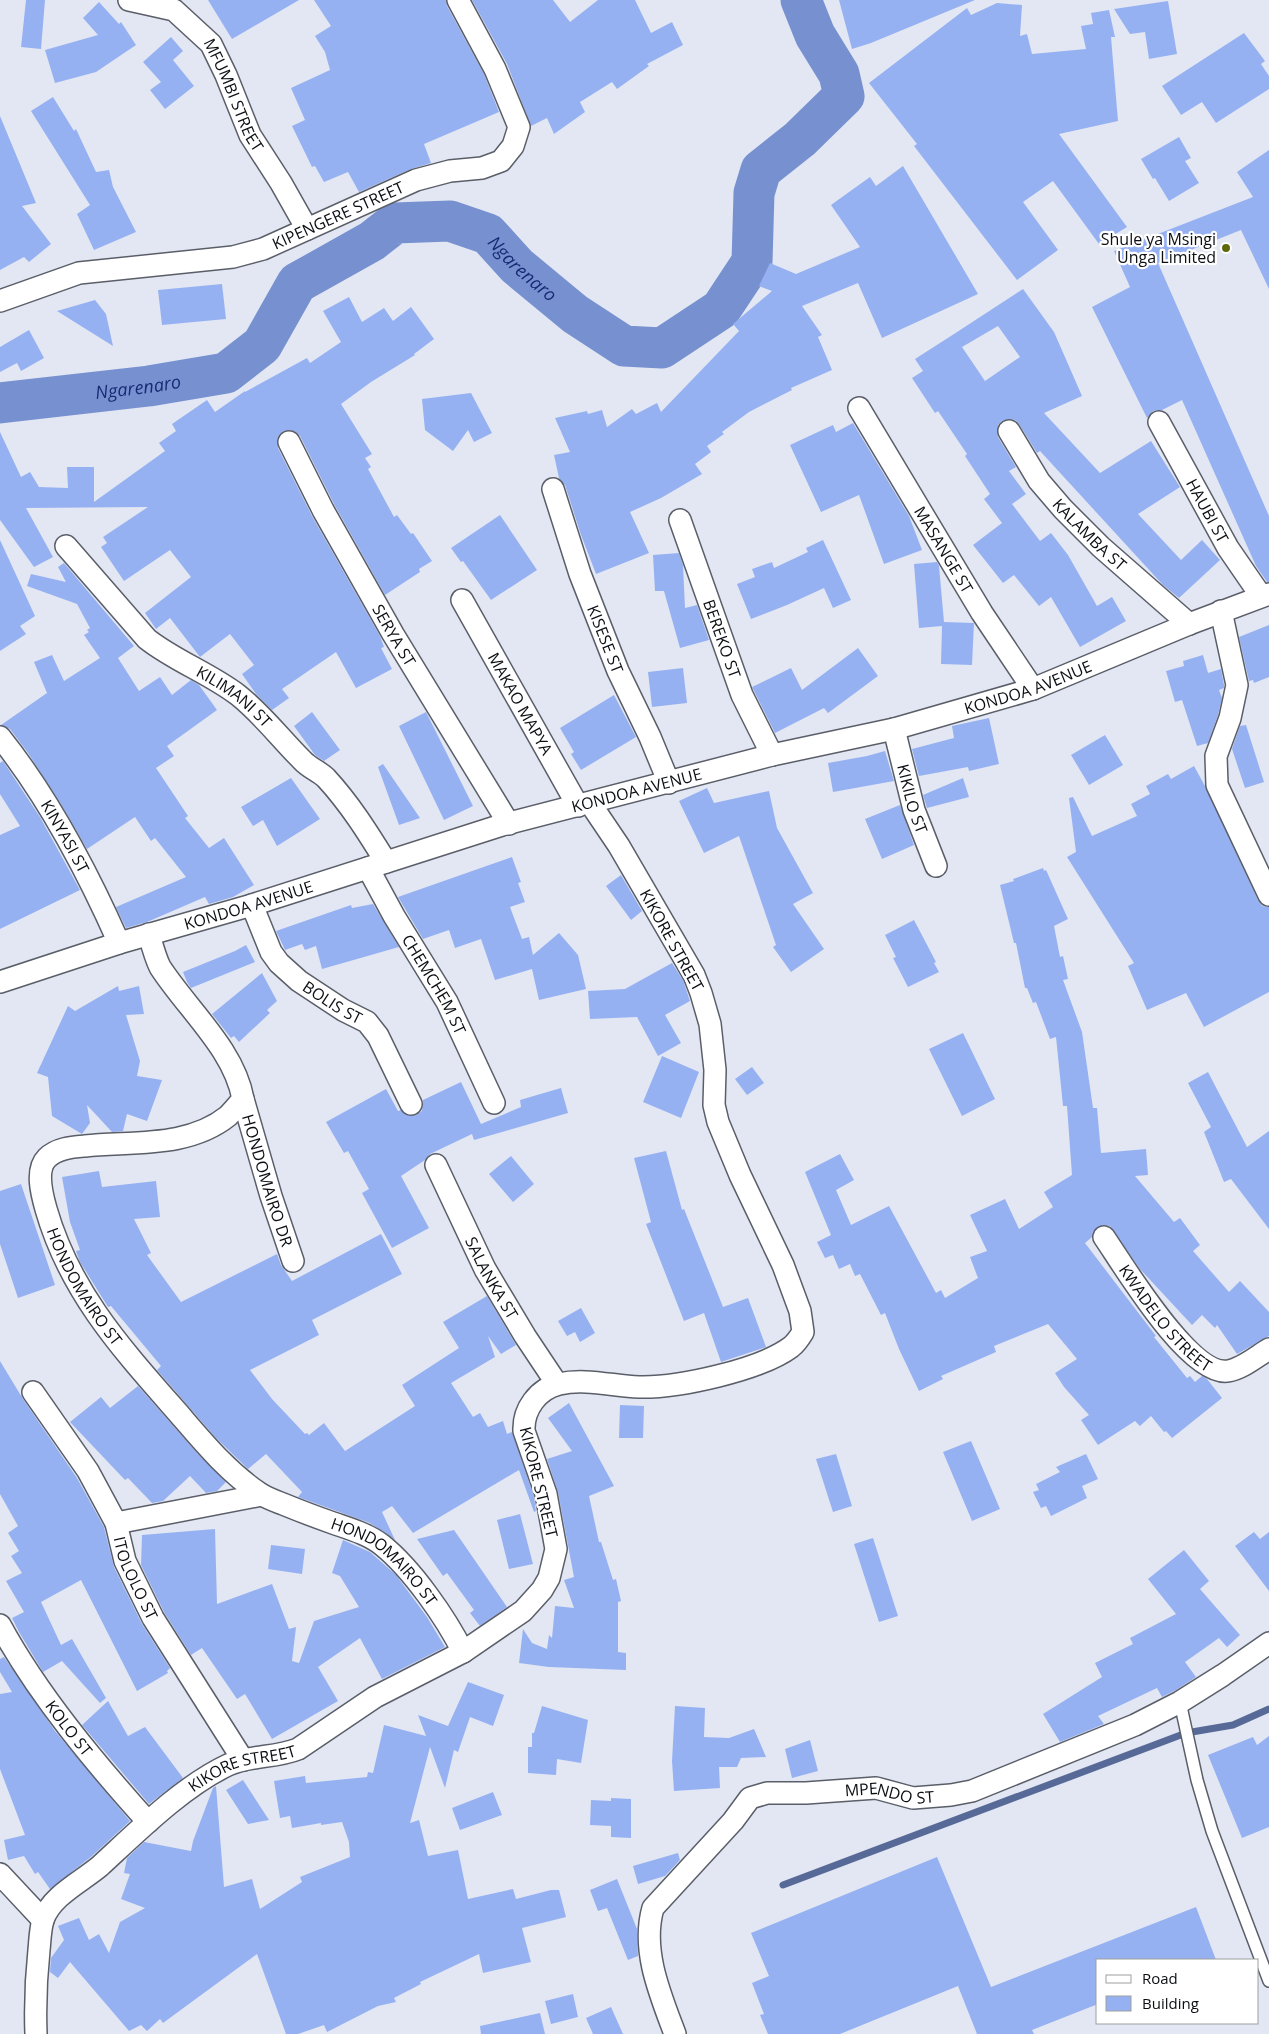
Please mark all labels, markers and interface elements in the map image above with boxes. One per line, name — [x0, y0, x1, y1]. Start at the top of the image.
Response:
street label: MFUMBI STREET — [199, 35, 269, 156]
street label: KIPENGERE STREET — [269, 176, 408, 254]
place label: Shule ya Msingi Unga Limited — [1101, 228, 1216, 268]
water label: Ngarenaro — [483, 230, 562, 306]
marker: Shule ya Msingi Unga Limited — [1220, 242, 1232, 254]
water label: Ngarenaro — [94, 369, 183, 404]
street label: HAUBI ST — [1181, 475, 1234, 547]
street label: KALAMBA ST — [1048, 494, 1131, 576]
street label: MASANGE ST — [909, 502, 979, 597]
street label: BEREKO ST — [698, 596, 746, 681]
street label: SERYA ST — [367, 600, 421, 670]
street label: KISESE ST — [582, 602, 629, 676]
street label: MAKAO MAPYA — [483, 649, 558, 760]
street label: KONDOA AVENUE — [961, 655, 1095, 719]
street label: KILIMANI ST — [193, 660, 277, 732]
street label: KIKILO ST — [892, 762, 933, 837]
street label: KONDOA AVENUE — [569, 763, 704, 818]
street label: KINYASI ST — [36, 796, 95, 877]
street label: KONDOA AVENUE — [181, 875, 316, 935]
street label: KIKORE STREET — [635, 885, 709, 995]
street label: CHEMCHEM ST — [397, 930, 472, 1038]
street label: BOLIS ST — [299, 976, 366, 1029]
street label: HONDOMAIRO DR — [237, 1112, 298, 1250]
street label: HONDOMAIRO ST — [42, 1224, 127, 1350]
street label: SALANKA ST — [460, 1233, 524, 1323]
street label: KWADELO STREET — [1114, 1260, 1216, 1377]
street label: KIKORE STREET — [515, 1424, 563, 1540]
street label: HONDOMAIRO ST — [328, 1512, 443, 1610]
street label: ITOLOLO ST — [109, 1534, 163, 1624]
street label: KOLO ST — [40, 1696, 98, 1761]
street label: KIKORE STREET — [184, 1740, 298, 1797]
street label: MPENDO ST — [844, 1777, 935, 1809]
legend — [1096, 1959, 1259, 2024]
text: Road — [1142, 1968, 1178, 1988]
text: Building — [1142, 1993, 1199, 2013]

